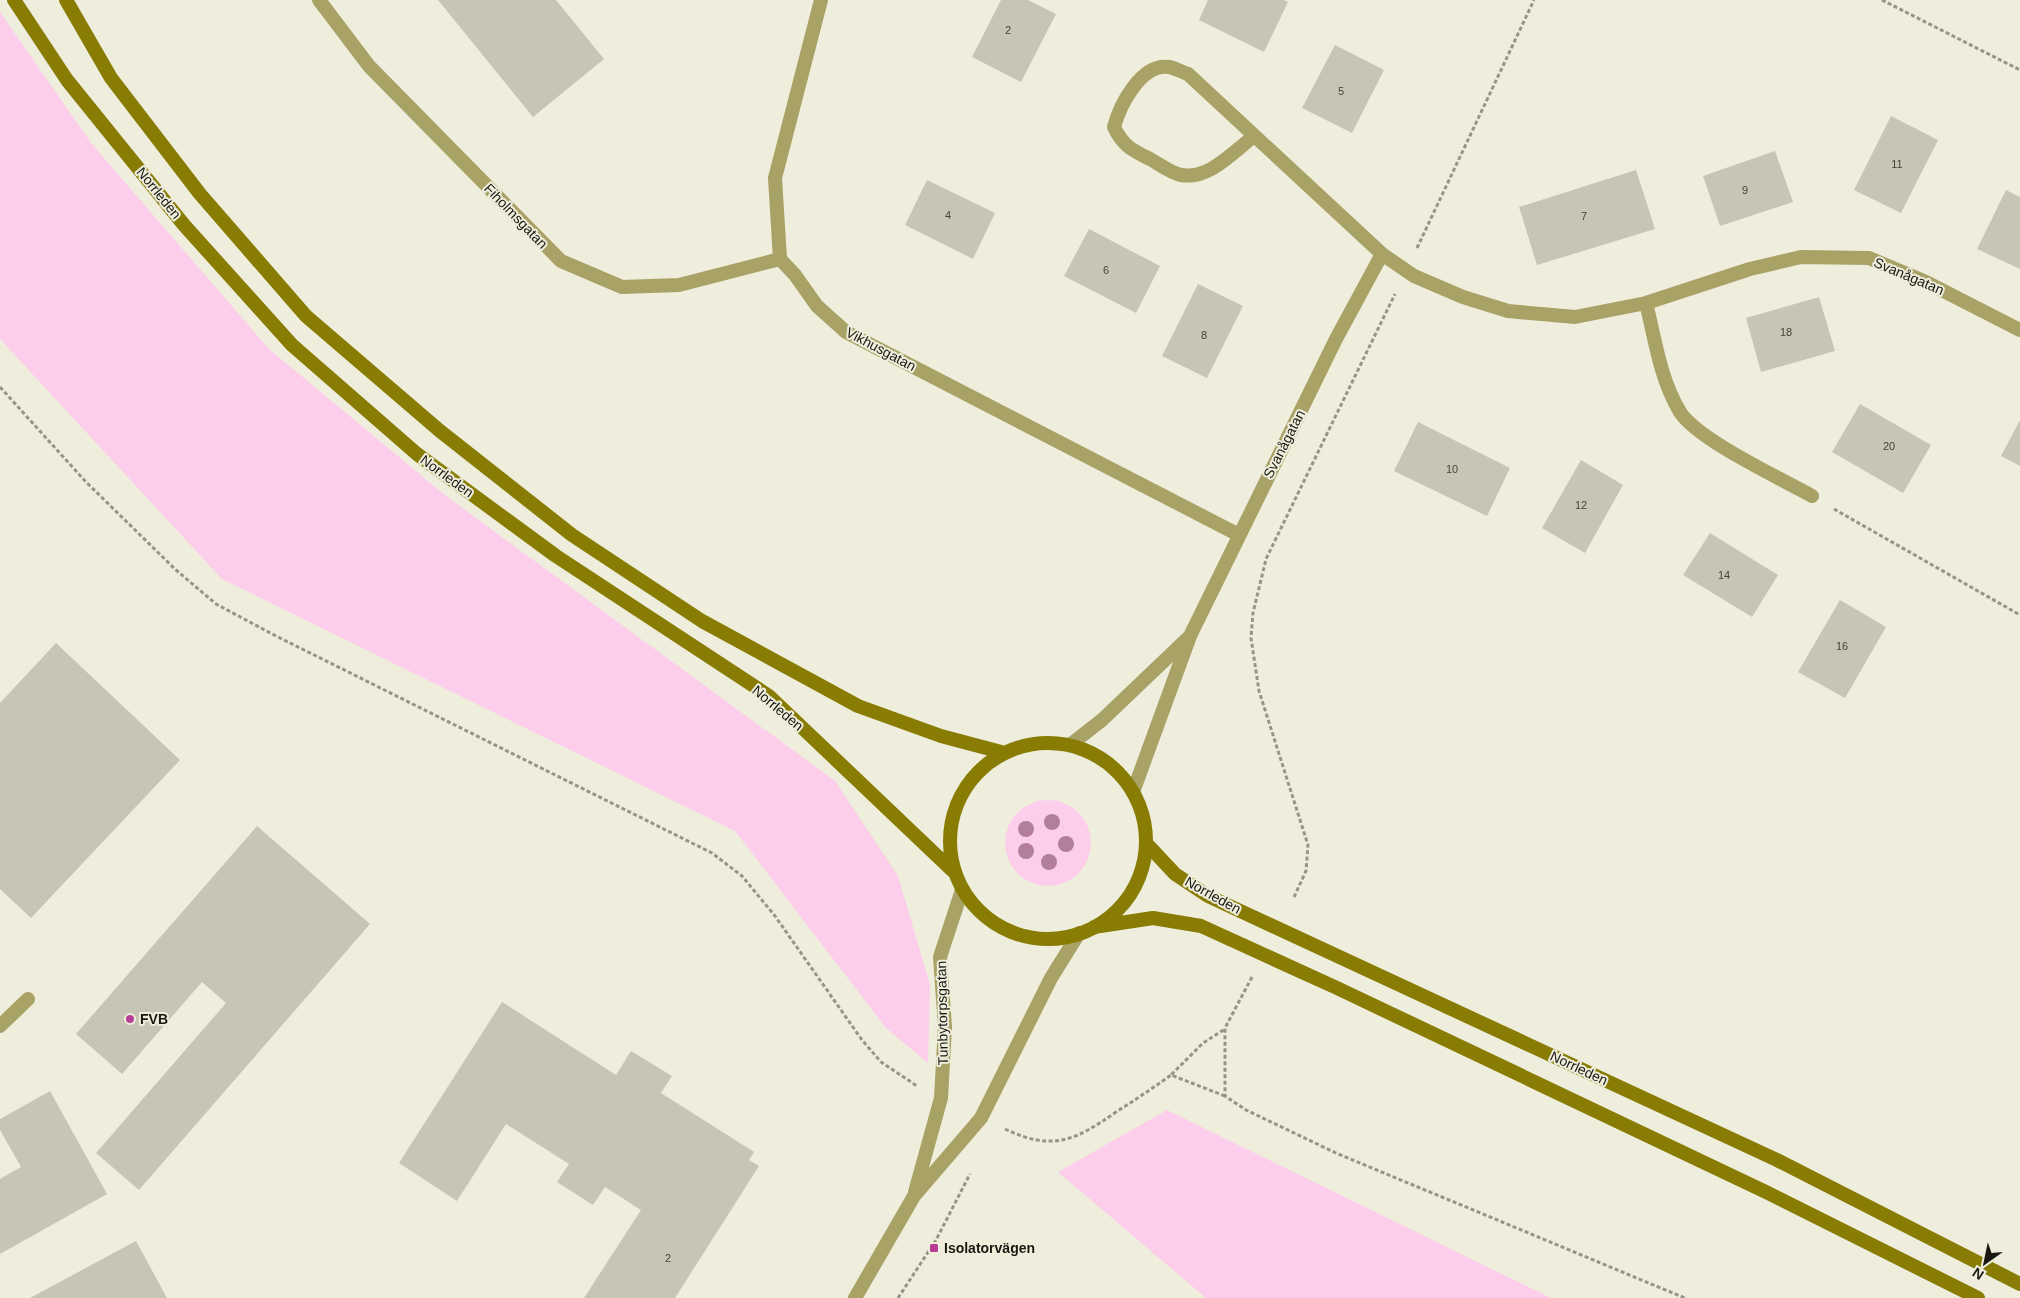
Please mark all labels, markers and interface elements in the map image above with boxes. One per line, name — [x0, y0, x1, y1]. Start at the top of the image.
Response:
house number: 2 — [1005, 24, 1011, 36]
house number: 5 — [1338, 85, 1344, 97]
house number: 11 — [1891, 158, 1903, 170]
street label: Norrleden — [133, 164, 185, 222]
street label: Fiholmsgatan — [481, 180, 551, 252]
house number: 9 — [1742, 184, 1748, 196]
house number: 4 — [945, 209, 951, 221]
house number: 7 — [1581, 210, 1587, 222]
street label: Svanågatan — [1871, 254, 1947, 298]
house number: 6 — [1103, 264, 1109, 276]
street label: Vikhusgatan — [843, 324, 919, 374]
house number: 18 — [1780, 326, 1792, 338]
house number: 8 — [1201, 329, 1207, 341]
street label: Svanågatan — [1260, 407, 1308, 481]
house number: 20 — [1883, 440, 1895, 452]
street label: Norrleden — [417, 451, 477, 501]
house number: 10 — [1446, 463, 1458, 475]
house number: 12 — [1575, 499, 1587, 511]
house number: 14 — [1718, 569, 1730, 581]
house number: 16 — [1836, 640, 1848, 652]
street label: Norrleden — [749, 682, 807, 734]
street label: Norrleden — [1182, 873, 1244, 917]
street label: Tunbytorpsgatan — [933, 961, 951, 1065]
place label: FVB — [140, 1011, 168, 1027]
marker: FVB — [124, 1013, 136, 1025]
street label: Norrleden — [1548, 1048, 1610, 1088]
north arrow — [1960, 1238, 2010, 1288]
place label: Isolatorvägen — [944, 1240, 1035, 1256]
marker: Isolatorvägen — [928, 1242, 940, 1254]
house number: 2 — [665, 1252, 671, 1264]
text: N — [1969, 1264, 1987, 1283]

